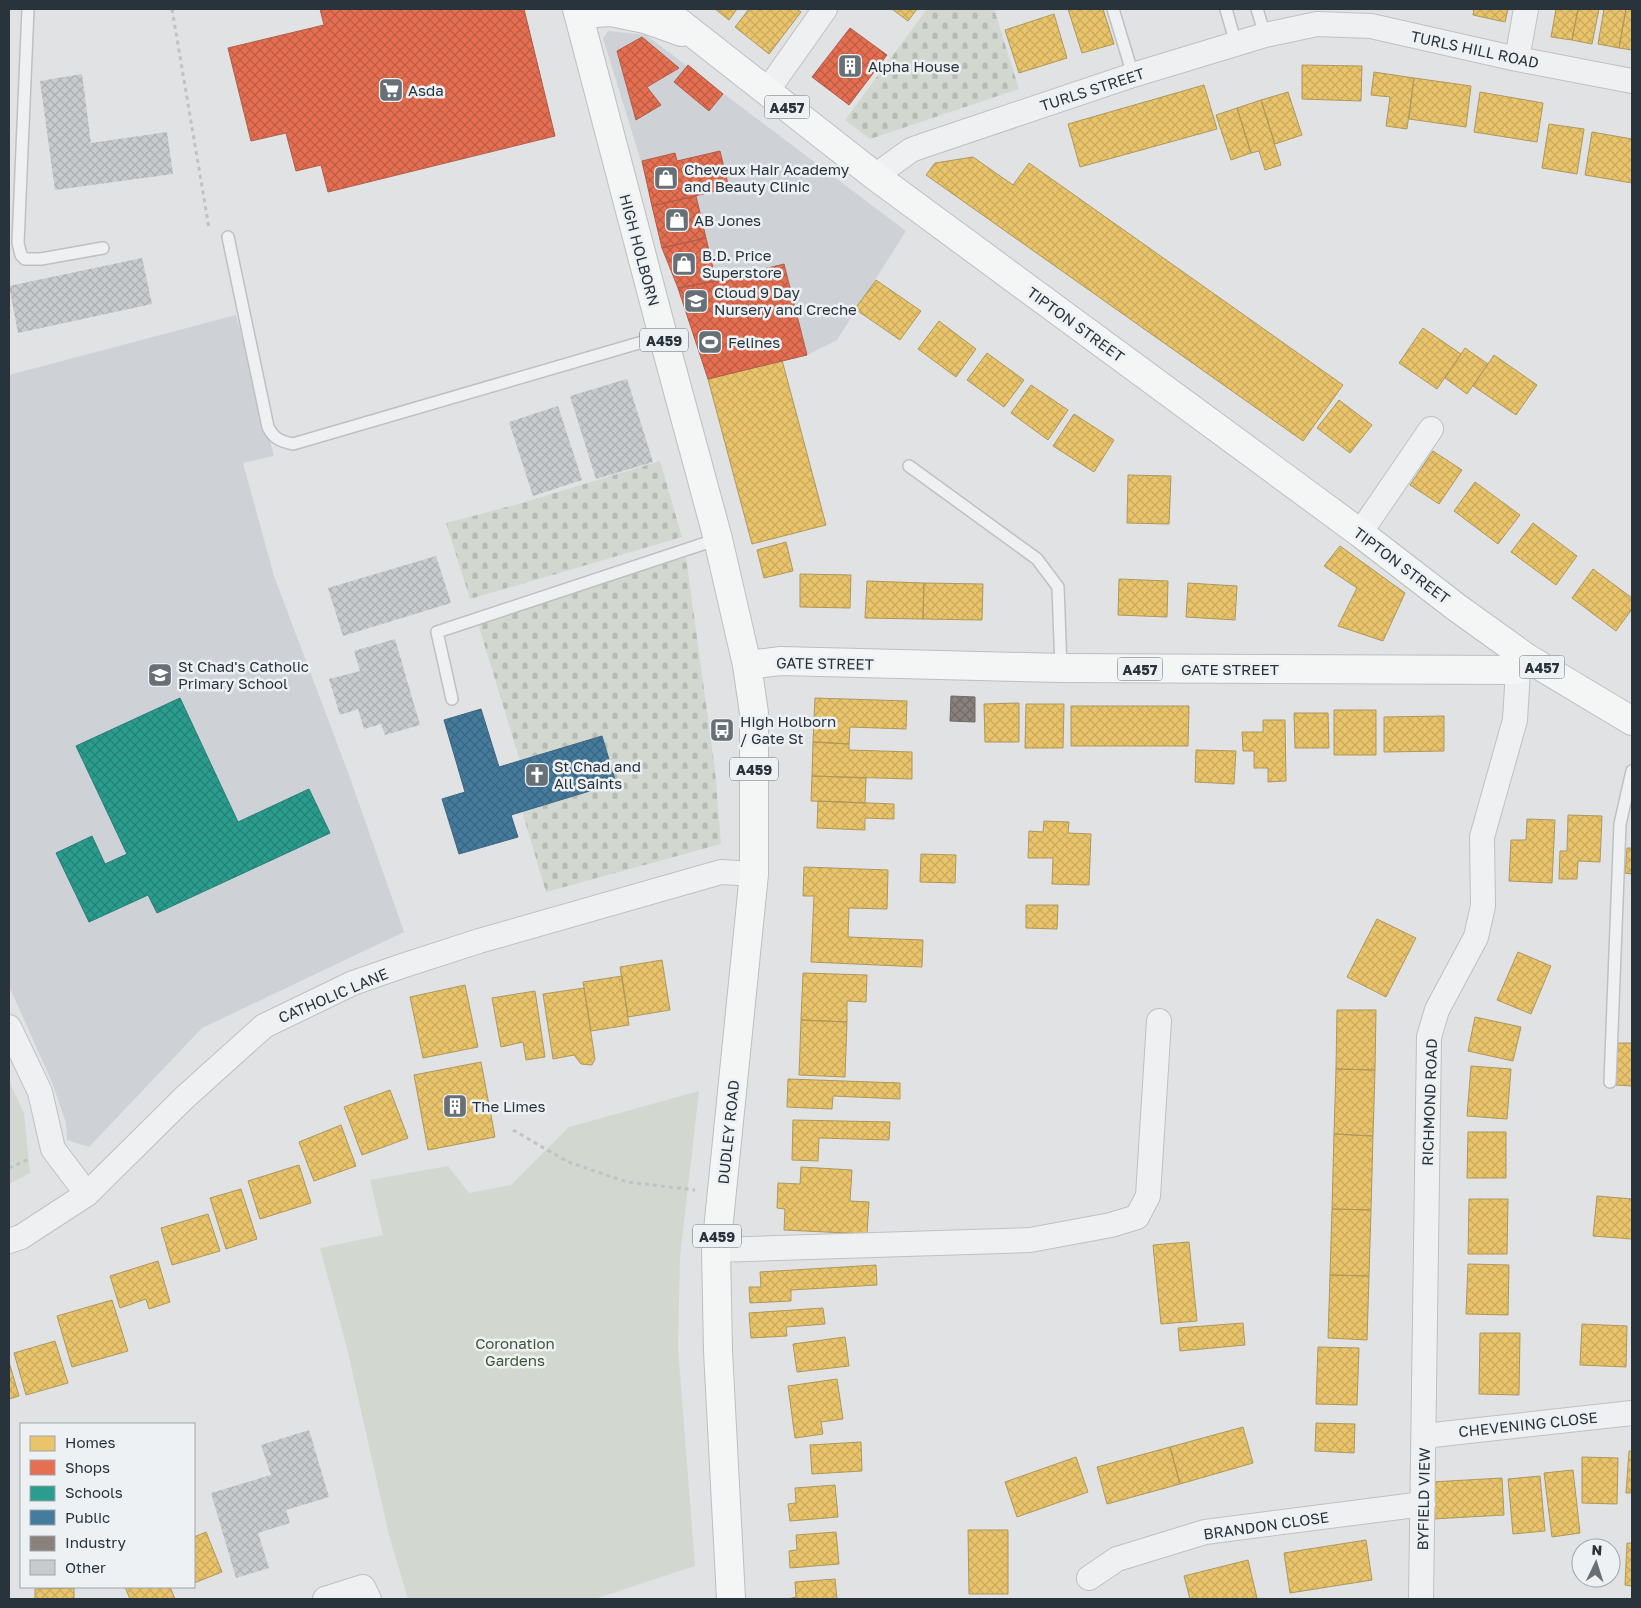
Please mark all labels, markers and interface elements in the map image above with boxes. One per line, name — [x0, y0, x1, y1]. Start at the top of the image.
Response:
street label: TURLS HILL ROAD — [1409, 27, 1541, 71]
building icon: Alpha House — [837, 53, 863, 79]
place label: Alpha House — [868, 57, 960, 75]
street label: TURLS STREET — [1037, 64, 1147, 114]
supermarket icon: Asda — [378, 77, 404, 103]
place label: Asda — [408, 81, 444, 99]
road number: A457 — [764, 95, 810, 118]
place label: Cheveux Hair Academy and Beauty Clinic — [684, 160, 850, 195]
shop icon: Cheveux Hair Academy and Beauty Clinic — [653, 165, 679, 191]
street label: HIGH HOLBORN — [616, 192, 664, 308]
shop icon: AB Jones — [664, 207, 690, 233]
place label: AB Jones — [694, 211, 761, 229]
place label: B.D. Price Superstore — [702, 246, 782, 281]
shop icon: B.D. Price Superstore — [671, 251, 697, 277]
place label: Cloud 9 Day Nursery and Creche — [714, 283, 857, 318]
street label: TIPTON STREET — [1024, 283, 1128, 365]
school or university icon: Cloud 9 Day Nursery and Creche — [683, 288, 709, 314]
road number: A459 — [640, 328, 688, 352]
sports icon: Felines — [697, 329, 723, 355]
place label: Felines — [728, 333, 780, 351]
street label: TIPTON STREET — [1350, 523, 1454, 607]
street label: GATE STREET — [776, 653, 874, 673]
road number: A457 — [1520, 656, 1564, 679]
place label: St Chad's Catholic Primary School — [178, 657, 309, 692]
road number: A457 — [1118, 658, 1162, 681]
street label: GATE STREET — [1181, 660, 1279, 678]
school or university icon: St Chad's Catholic Primary School — [147, 662, 173, 688]
place label: High Holborn / Gate St — [740, 712, 836, 747]
bus stop icon: High Holborn / Gate St — [709, 717, 735, 743]
place label: St Chad and All Saints — [554, 757, 641, 792]
road number: A459 — [730, 758, 778, 781]
church icon: St Chad and All Saints — [524, 762, 550, 788]
street label: CATHOLIC LANE — [275, 964, 391, 1026]
street label: RICHMOND ROAD — [1418, 1038, 1440, 1166]
street label: DUDLEY ROAD — [714, 1079, 742, 1185]
building icon: The Limes — [442, 1093, 468, 1119]
place label: The Limes — [472, 1097, 546, 1115]
road number: A459 — [693, 1224, 741, 1248]
park label: Coronation Gardens — [475, 1334, 555, 1369]
street label: CHEVENING CLOSE — [1457, 1408, 1599, 1440]
legend — [20, 1423, 195, 1588]
text: Homes — [65, 1433, 115, 1451]
street label: BYFIELD VIEW — [1413, 1447, 1433, 1551]
text: Shops — [65, 1458, 110, 1476]
text: Schools — [65, 1483, 123, 1501]
street label: BRANDON CLOSE — [1202, 1507, 1330, 1543]
text: Public — [65, 1508, 110, 1526]
text: Industry — [65, 1533, 126, 1551]
north arrow — [1571, 1538, 1621, 1588]
text: N — [1591, 1541, 1603, 1558]
text: Other — [65, 1558, 106, 1576]

